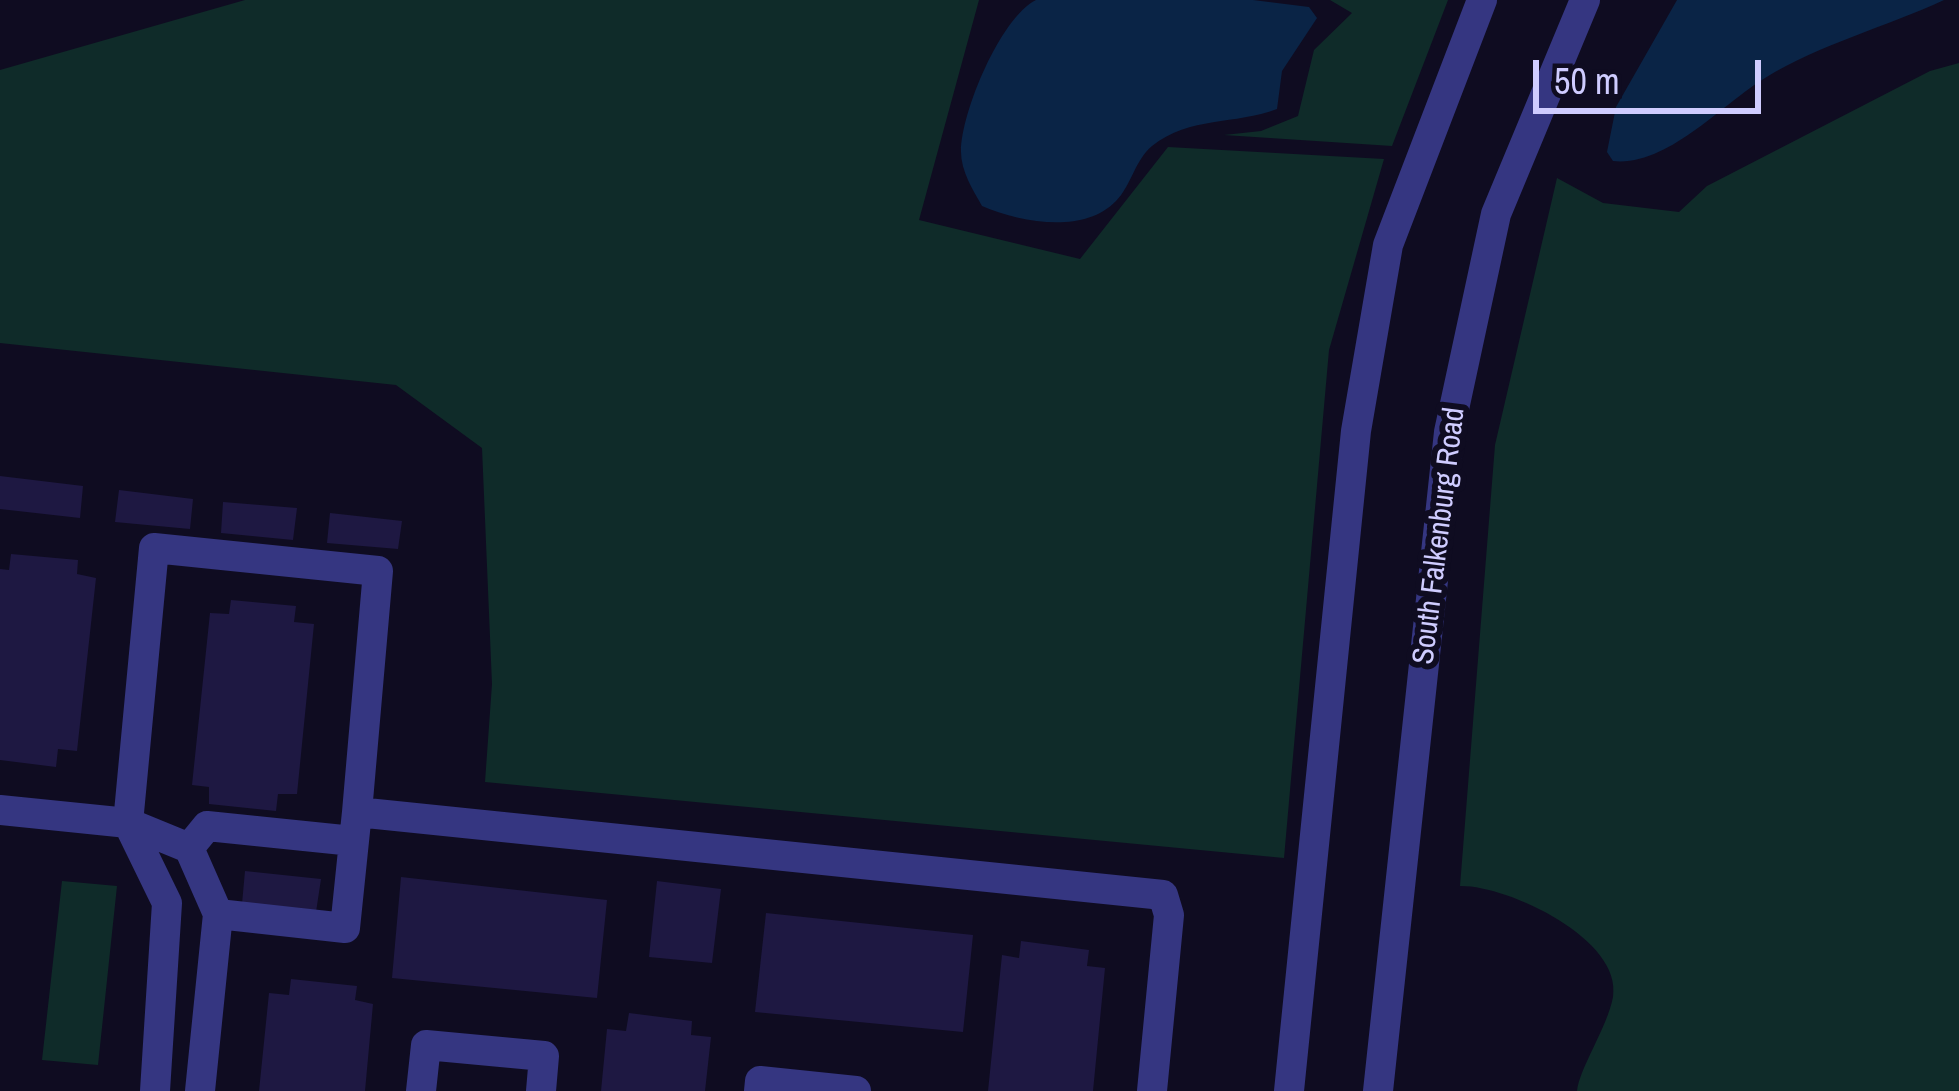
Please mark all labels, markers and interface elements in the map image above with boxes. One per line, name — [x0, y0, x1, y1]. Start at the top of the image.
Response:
scale bar — [1539, 36, 1767, 110]
text: 50 m — [1554, 57, 1620, 105]
street label: South Falkenburg Road — [1406, 405, 1474, 667]

